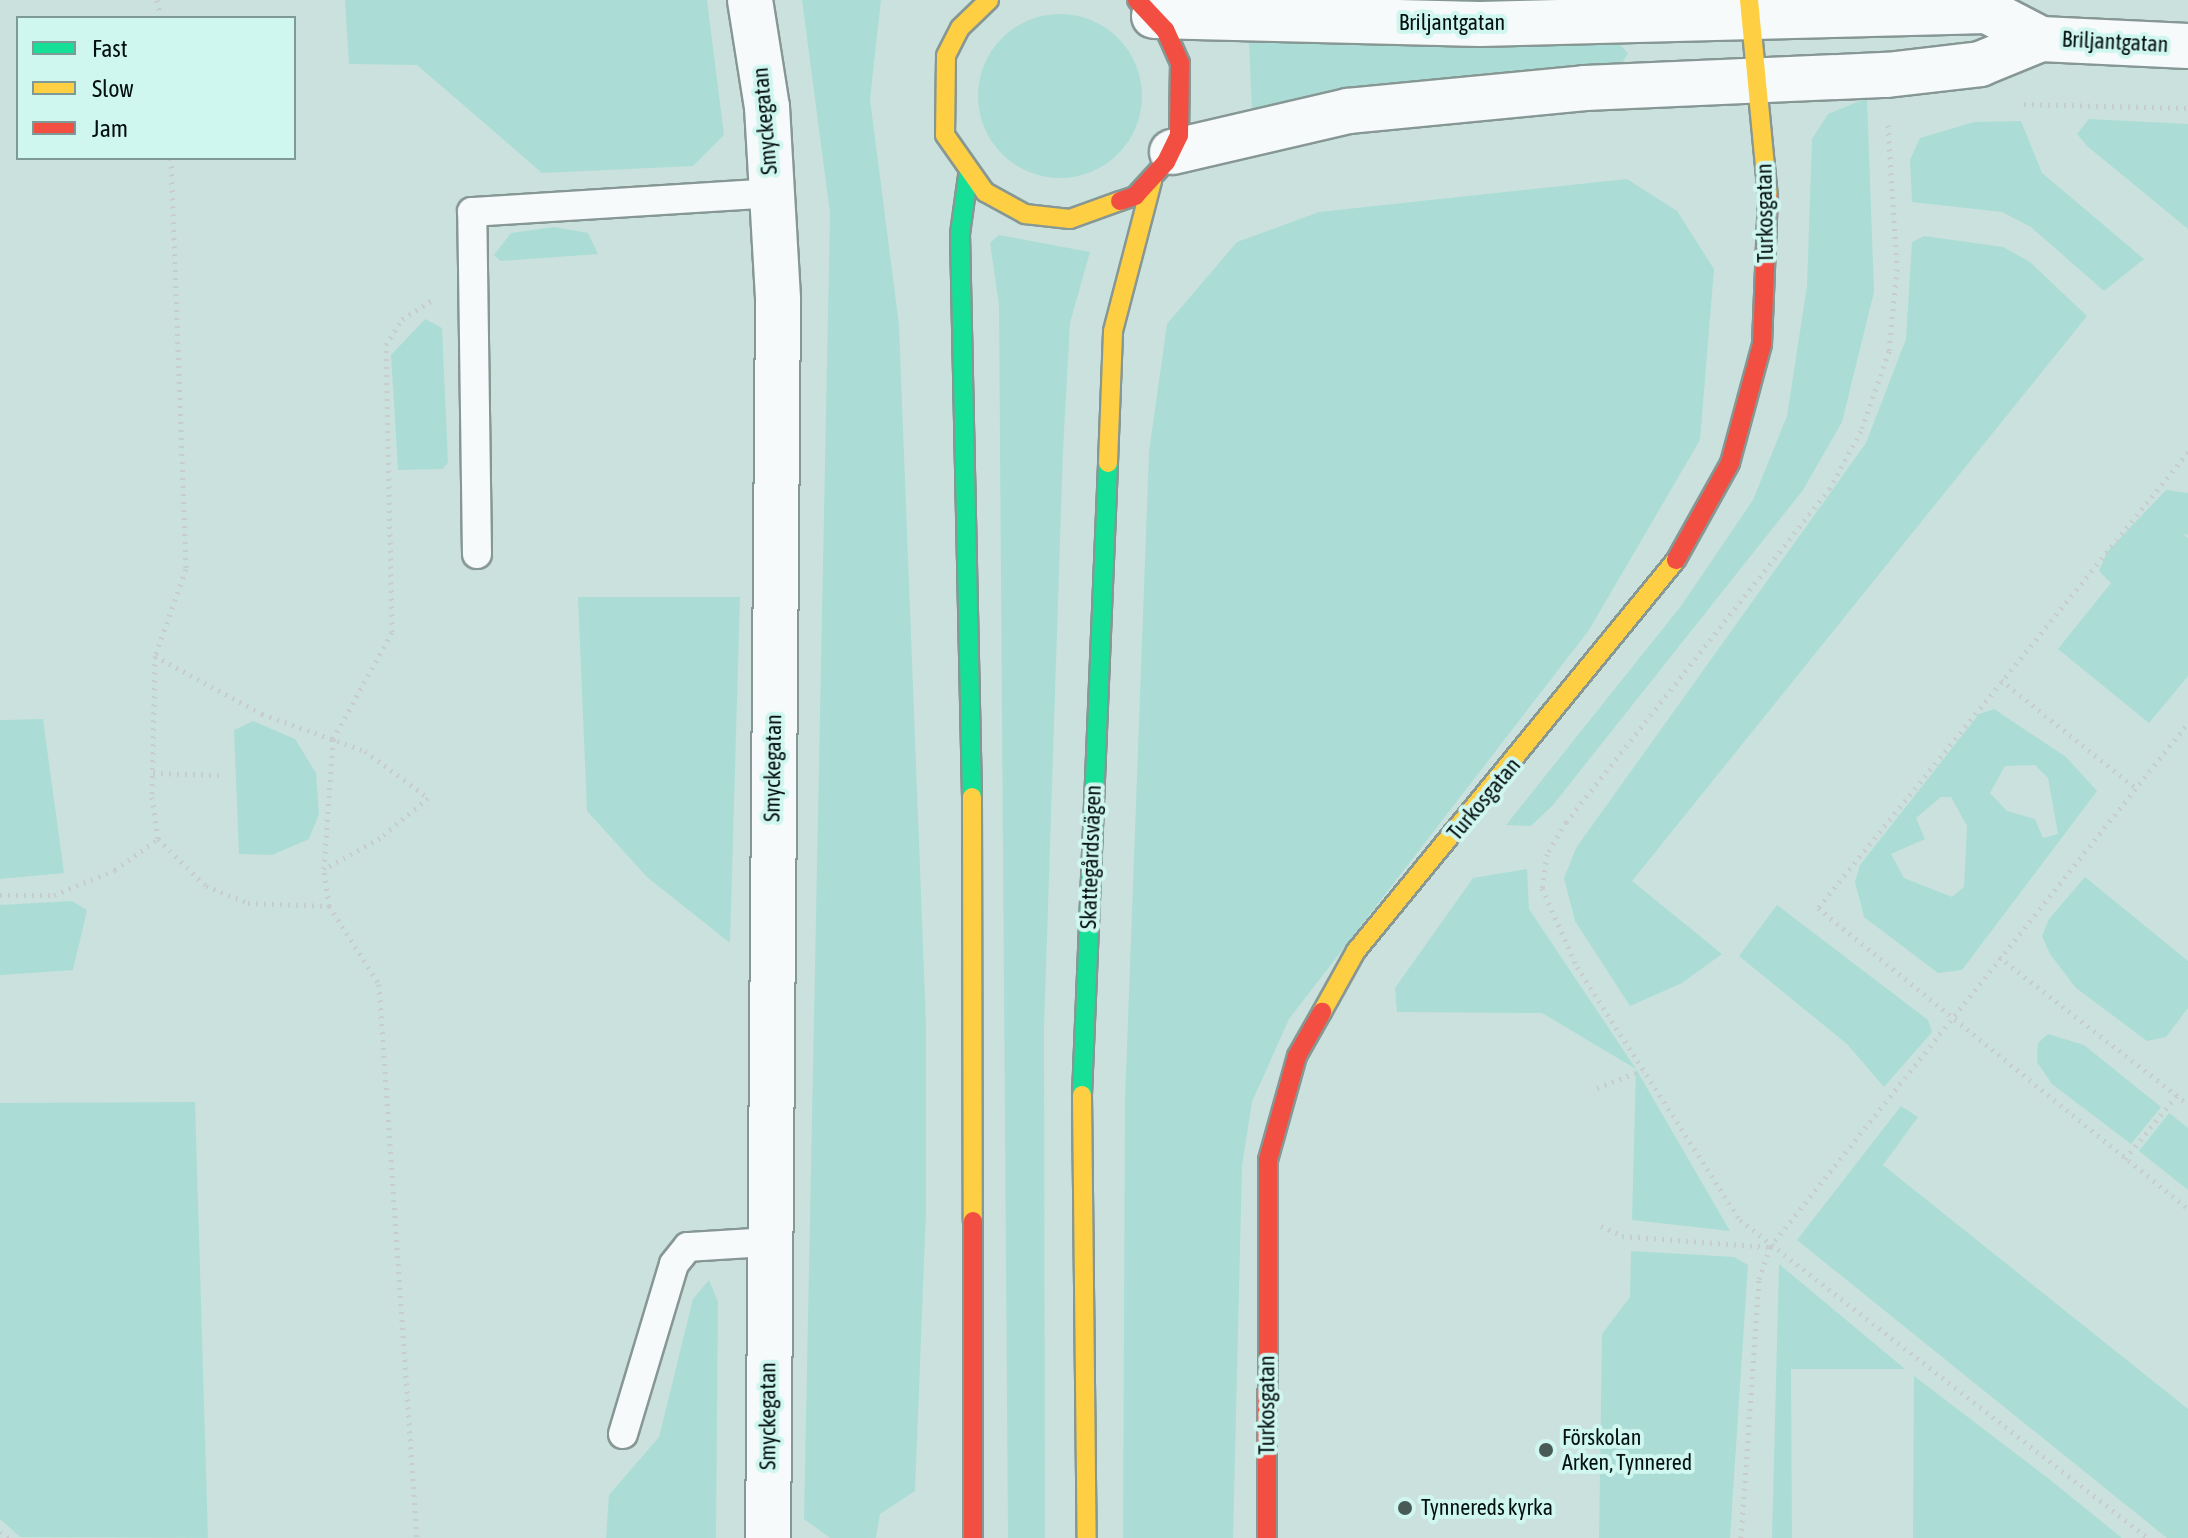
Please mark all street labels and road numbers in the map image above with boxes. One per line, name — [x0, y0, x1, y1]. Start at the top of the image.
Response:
street label: Briljantgatan — [1399, 10, 1505, 36]
street label: Briljantgatan — [2061, 26, 2169, 58]
street label: Smyckegatan — [747, 66, 783, 176]
street label: Turkosgatan — [1751, 163, 1779, 263]
street label: Smyckegatan — [759, 714, 787, 822]
street label: Turkosgatan — [1442, 752, 1526, 846]
street label: Skattegårdsvägen — [1075, 784, 1107, 930]
street label: Turkosgatan — [1254, 1355, 1280, 1455]
street label: Smyckegatan — [755, 1362, 781, 1470]

